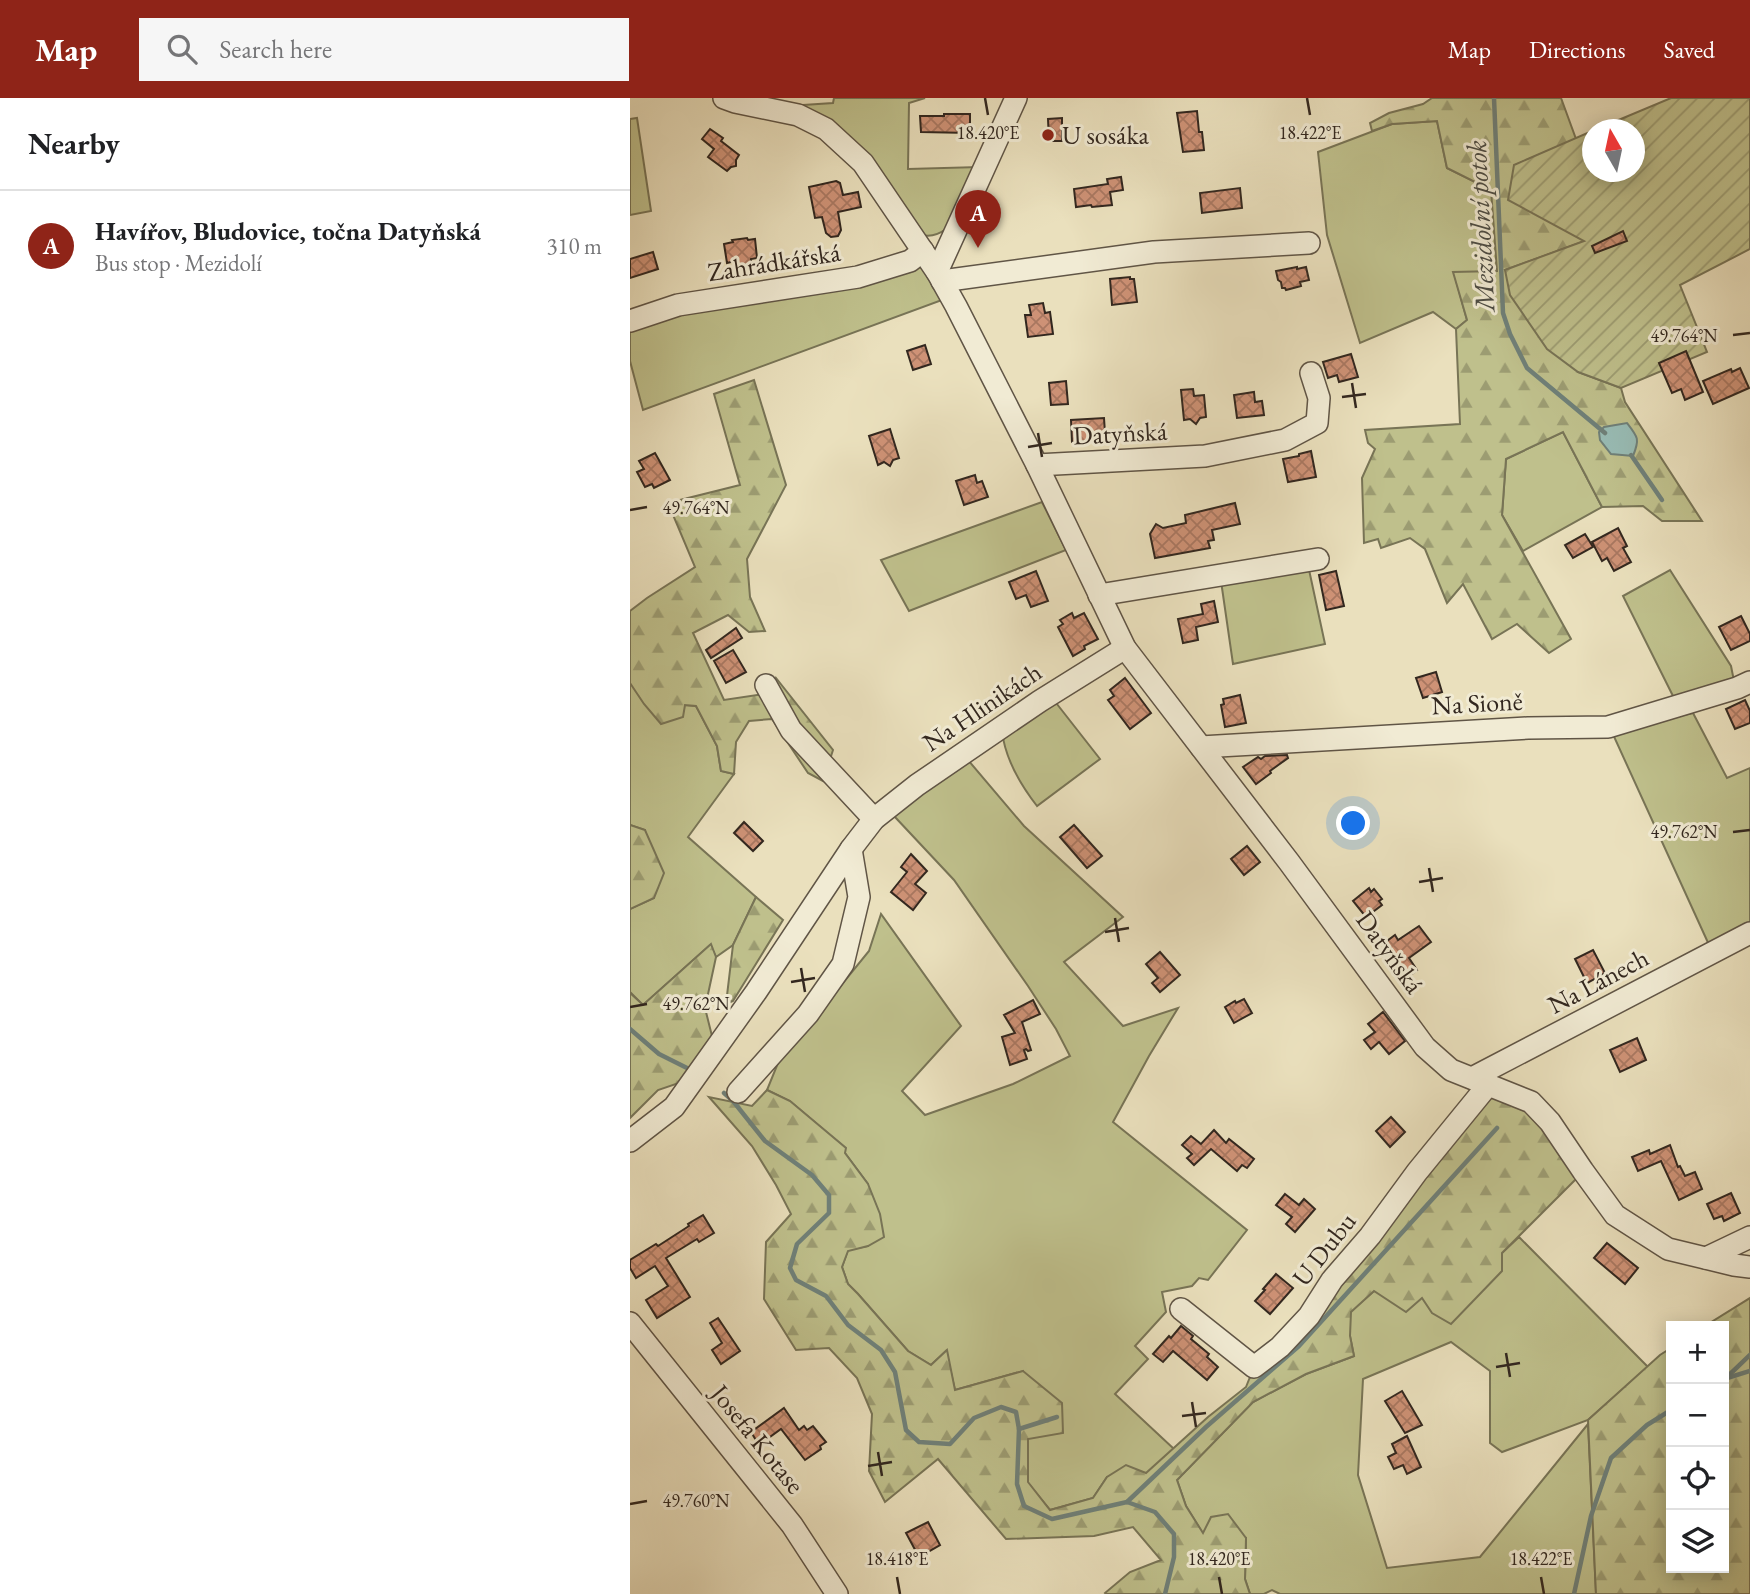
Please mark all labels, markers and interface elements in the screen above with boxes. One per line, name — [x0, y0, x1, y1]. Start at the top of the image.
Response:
search box — [139, 18, 629, 81]
text: Map — [35, 28, 97, 71]
icon: search — [163, 30, 201, 68]
text: Search here — [219, 32, 332, 66]
text: Map — [1448, 34, 1491, 65]
text: Directions — [1529, 34, 1626, 65]
text: Saved — [1664, 34, 1715, 65]
place label: U sosáka — [1062, 118, 1150, 152]
north arrow — [1582, 119, 1645, 182]
text: 18.420°E — [957, 121, 1019, 144]
text: 18.422°E — [1279, 121, 1341, 144]
text: Nearby — [28, 124, 120, 163]
marker: U sosáka — [1040, 127, 1056, 143]
water label: Mezidolní potok — [1458, 139, 1503, 315]
pin: A — [955, 190, 1001, 248]
text: Havířov, Bludovice, točna Datyňská — [95, 214, 481, 248]
text: A — [43, 231, 59, 261]
text: 310 m — [546, 231, 602, 261]
street label: Zahrádkářská — [705, 235, 843, 289]
text: Bus stop · Mezidolí — [95, 248, 262, 278]
text: 49.764°N — [1651, 324, 1718, 347]
street label: Datyňská — [1072, 414, 1169, 452]
text: 49.764°N — [663, 496, 730, 519]
street label: Na Hlinikách — [916, 655, 1048, 759]
street label: Na Sioně — [1430, 684, 1524, 722]
your location — [1336, 806, 1370, 840]
text: 49.762°N — [1651, 820, 1718, 843]
street label: Datyňská — [1349, 904, 1432, 1001]
street label: Na Lánech — [1542, 940, 1654, 1022]
text: 49.762°N — [663, 992, 730, 1015]
street label: U Dubu — [1285, 1205, 1364, 1293]
map controls — [1666, 1321, 1729, 1573]
button: + — [1666, 1321, 1729, 1384]
street label: Josefa Kotase — [702, 1376, 812, 1501]
button: − — [1666, 1384, 1729, 1447]
button: locate — [1666, 1447, 1729, 1510]
text: 49.760°N — [663, 1489, 730, 1512]
button: layers — [1666, 1510, 1729, 1573]
text: 18.418°E — [866, 1547, 928, 1570]
text: 18.420°E — [1188, 1547, 1250, 1570]
text: 18.422°E — [1510, 1547, 1572, 1570]

